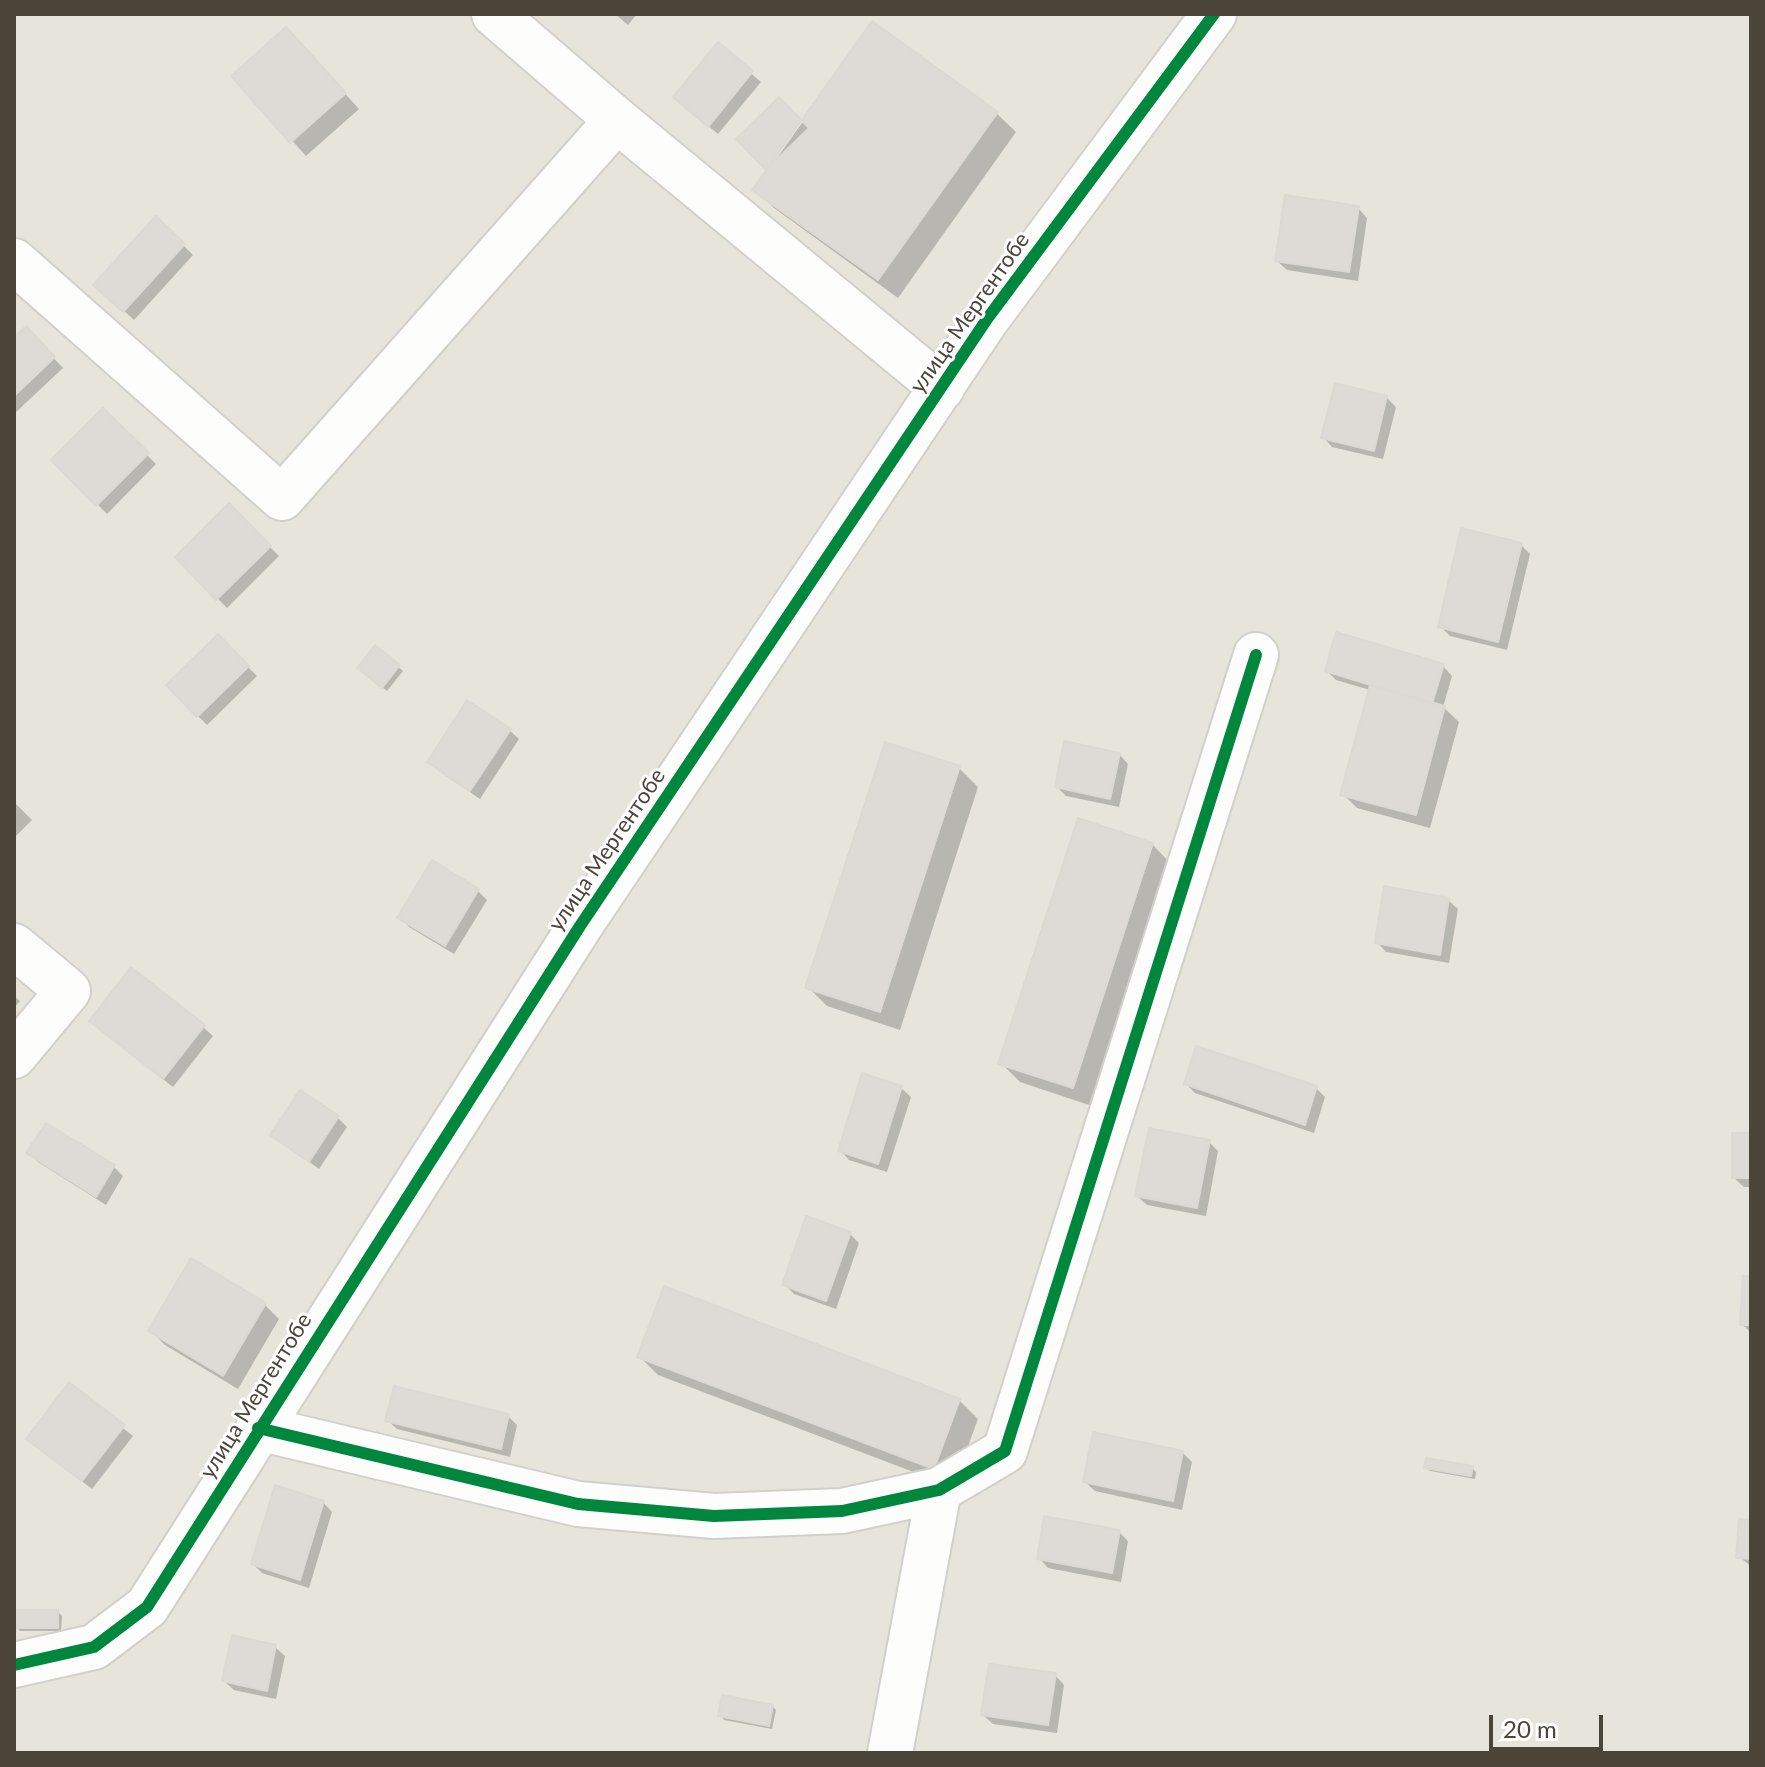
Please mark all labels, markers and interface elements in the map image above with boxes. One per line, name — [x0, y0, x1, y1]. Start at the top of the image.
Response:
street label: улица Мергентобе — [905, 228, 1035, 398]
street label: улица Мергентобе — [543, 764, 671, 936]
street label: улица Мергентобе — [194, 1308, 318, 1484]
scale bar — [1493, 1699, 1607, 1749]
text: 20 m — [1503, 1714, 1557, 1743]

